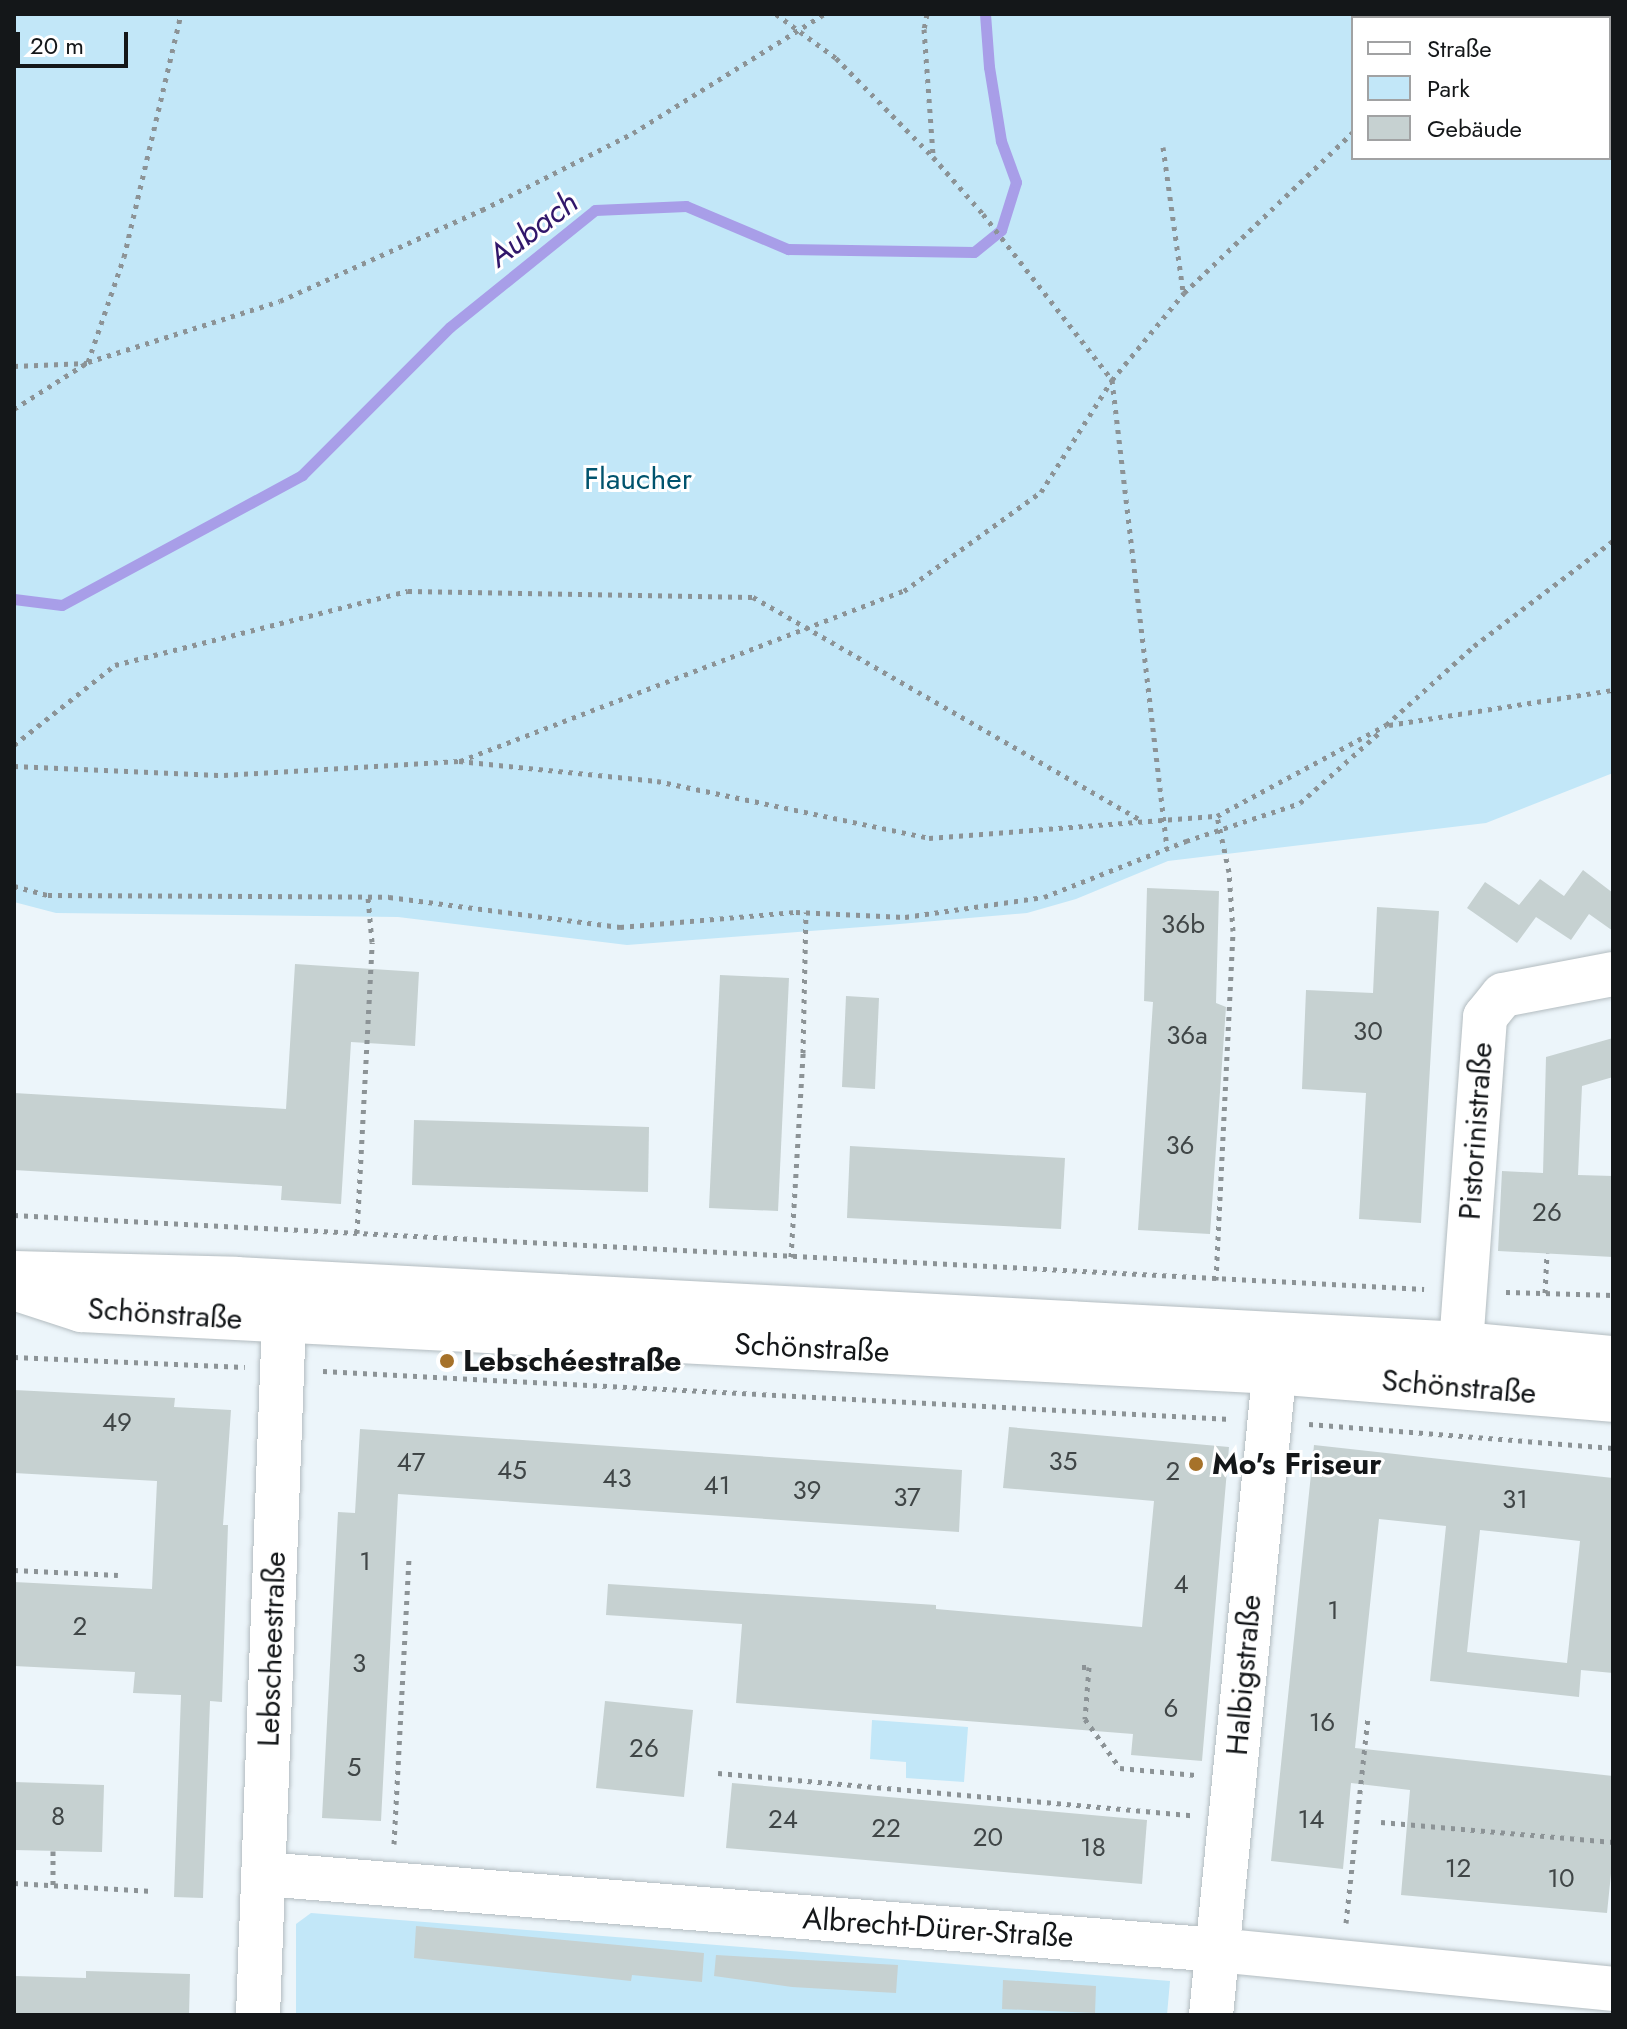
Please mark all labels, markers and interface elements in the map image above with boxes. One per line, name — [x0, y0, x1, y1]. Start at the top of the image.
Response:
scale bar — [20, 16, 132, 66]
legend — [1351, 16, 1611, 160]
text: 20 m — [30, 28, 84, 63]
text: Straße — [1427, 31, 1492, 66]
text: Park — [1427, 71, 1470, 106]
text: Gebäude — [1427, 111, 1522, 146]
water label: Aubach — [480, 183, 586, 275]
park label: Flaucher — [584, 461, 692, 497]
house number: 36b — [1161, 909, 1205, 941]
house number: 30 — [1353, 1016, 1383, 1048]
house number: 36a — [1166, 1020, 1208, 1052]
street label: Pistorinistraße — [1452, 1041, 1500, 1221]
house number: 36 — [1165, 1130, 1195, 1162]
house number: 26 — [1532, 1197, 1562, 1229]
street label: Schönstraße — [86, 1291, 244, 1337]
street label: Schönstraße — [734, 1326, 890, 1370]
place label: Lebschéestraße — [463, 1343, 681, 1379]
marker: Lebschéestraße — [438, 1352, 456, 1370]
street label: Schönstraße — [1380, 1362, 1538, 1412]
house number: 49 — [102, 1407, 132, 1439]
house number: 35 — [1049, 1446, 1077, 1478]
place label: Mo's Friseur — [1212, 1446, 1381, 1482]
house number: 47 — [397, 1447, 425, 1479]
house number: 45 — [497, 1455, 527, 1487]
marker: Mo's Friseur — [1187, 1455, 1205, 1473]
house number: 2 — [1166, 1456, 1180, 1488]
house number: 43 — [602, 1463, 632, 1495]
house number: 41 — [704, 1470, 730, 1502]
house number: 39 — [792, 1475, 822, 1507]
house number: 37 — [893, 1482, 921, 1514]
house number: 31 — [1502, 1484, 1528, 1516]
house number: 1 — [359, 1546, 371, 1578]
street label: Lebscheestraße — [251, 1551, 293, 1747]
house number: 4 — [1173, 1569, 1189, 1601]
street label: Halbigstraße — [1219, 1593, 1269, 1757]
house number: 1 — [1327, 1595, 1339, 1627]
house number: 2 — [73, 1611, 87, 1643]
house number: 3 — [352, 1648, 366, 1680]
house number: 6 — [1164, 1693, 1178, 1725]
house number: 16 — [1309, 1707, 1335, 1739]
house number: 26 — [629, 1733, 659, 1765]
house number: 5 — [347, 1752, 361, 1784]
house number: 8 — [51, 1801, 65, 1833]
house number: 24 — [768, 1804, 798, 1836]
house number: 14 — [1298, 1804, 1324, 1836]
house number: 22 — [871, 1813, 901, 1845]
house number: 20 — [973, 1822, 1003, 1854]
house number: 18 — [1080, 1832, 1106, 1864]
house number: 12 — [1445, 1853, 1471, 1885]
house number: 10 — [1547, 1863, 1575, 1895]
street label: Albrecht-Dürer-Straße — [801, 1901, 1075, 1955]

